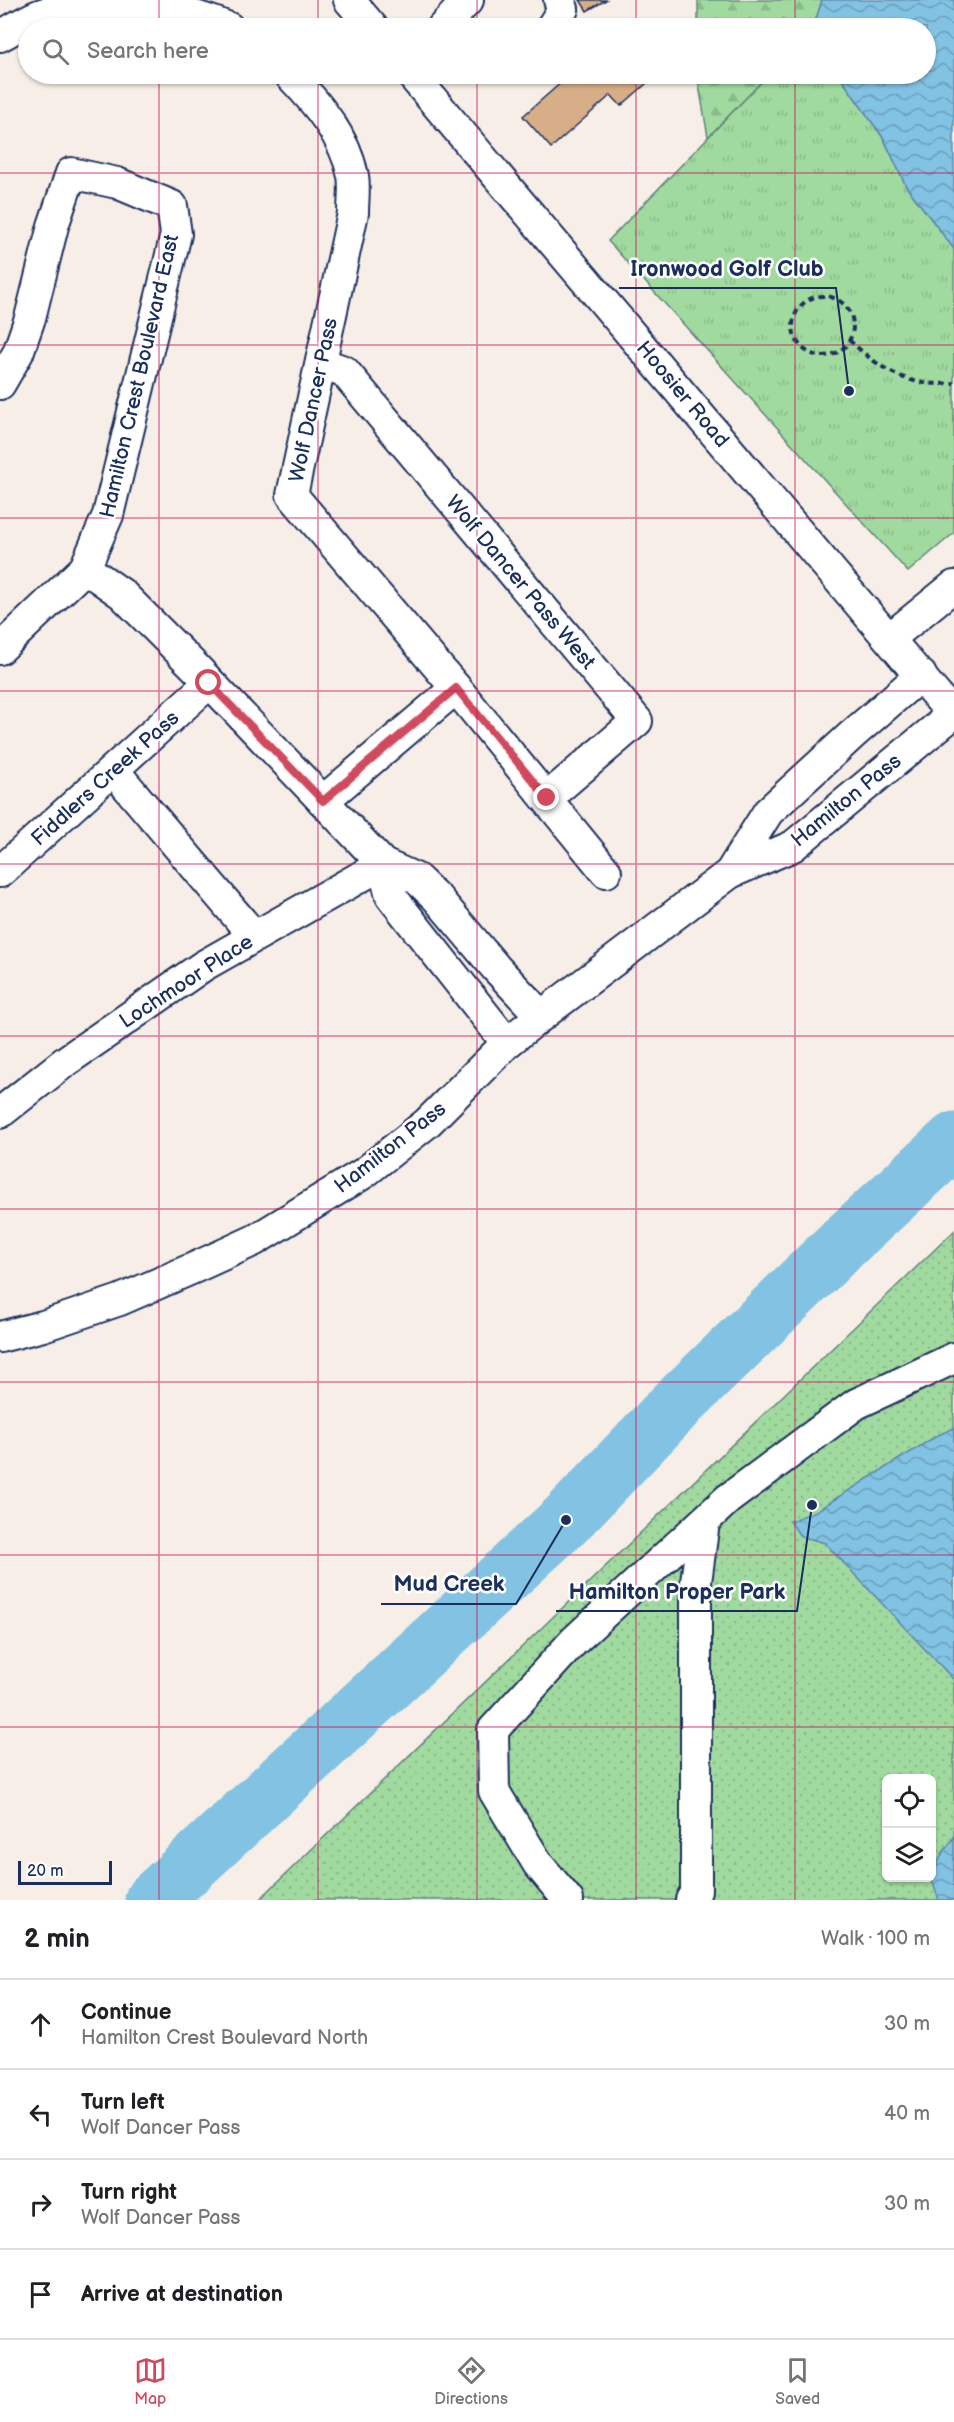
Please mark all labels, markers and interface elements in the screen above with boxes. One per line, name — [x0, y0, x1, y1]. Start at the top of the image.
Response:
search box — [18, 18, 936, 84]
icon: search — [39, 35, 72, 68]
text: Search here — [87, 38, 209, 65]
street label: Hamilton Crest Boulevard East — [95, 231, 184, 520]
callout: Ironwood Golf Club — [619, 248, 836, 288]
text: Ironwood Golf Club — [630, 256, 824, 283]
street label: Wolf Dancer Pass — [284, 316, 343, 485]
street label: Hoosier Road — [631, 336, 734, 453]
street label: Wolf Dancer Pass West — [441, 490, 601, 675]
route start — [195, 669, 221, 695]
street label: Fiddlers Creek Pass — [26, 705, 184, 851]
street label: Hamilton Pass — [786, 748, 906, 852]
route end — [533, 784, 559, 810]
street label: Lochmoor Place — [115, 929, 258, 1034]
street label: Hamilton Pass — [330, 1096, 451, 1199]
callout: Mud Creek — [381, 1564, 516, 1604]
text: Mud Creek — [394, 1571, 505, 1598]
callout: Hamilton Proper Park — [556, 1571, 797, 1611]
text: Hamilton Proper Park — [569, 1579, 786, 1606]
map controls — [882, 1774, 936, 1882]
button: locate — [882, 1774, 936, 1828]
button: layers — [882, 1828, 936, 1882]
scale bar — [18, 1858, 112, 1886]
text: 20 m — [27, 1862, 63, 1881]
text: 2 min — [24, 1924, 90, 1955]
text: Walk · 100 m — [821, 1927, 930, 1951]
text: Continue — [81, 1999, 171, 2026]
icon: ahead — [24, 2008, 57, 2041]
text: 30 m — [884, 2012, 930, 2036]
text: Hamilton Crest Boulevard North — [81, 2026, 368, 2050]
text: Turn left — [81, 2089, 165, 2116]
icon: left — [24, 2098, 57, 2131]
text: 40 m — [884, 2102, 930, 2126]
text: Wolf Dancer Pass — [81, 2116, 240, 2140]
text: Turn right — [81, 2179, 177, 2206]
icon: right — [24, 2188, 57, 2221]
text: 30 m — [884, 2192, 930, 2216]
text: Wolf Dancer Pass — [81, 2206, 240, 2230]
icon: arrive — [24, 2278, 57, 2311]
text: Arrive at destination — [81, 2281, 283, 2308]
tab: Map — [134, 2354, 167, 2409]
tab: Directions — [434, 2354, 508, 2409]
tab: Saved — [775, 2354, 820, 2409]

